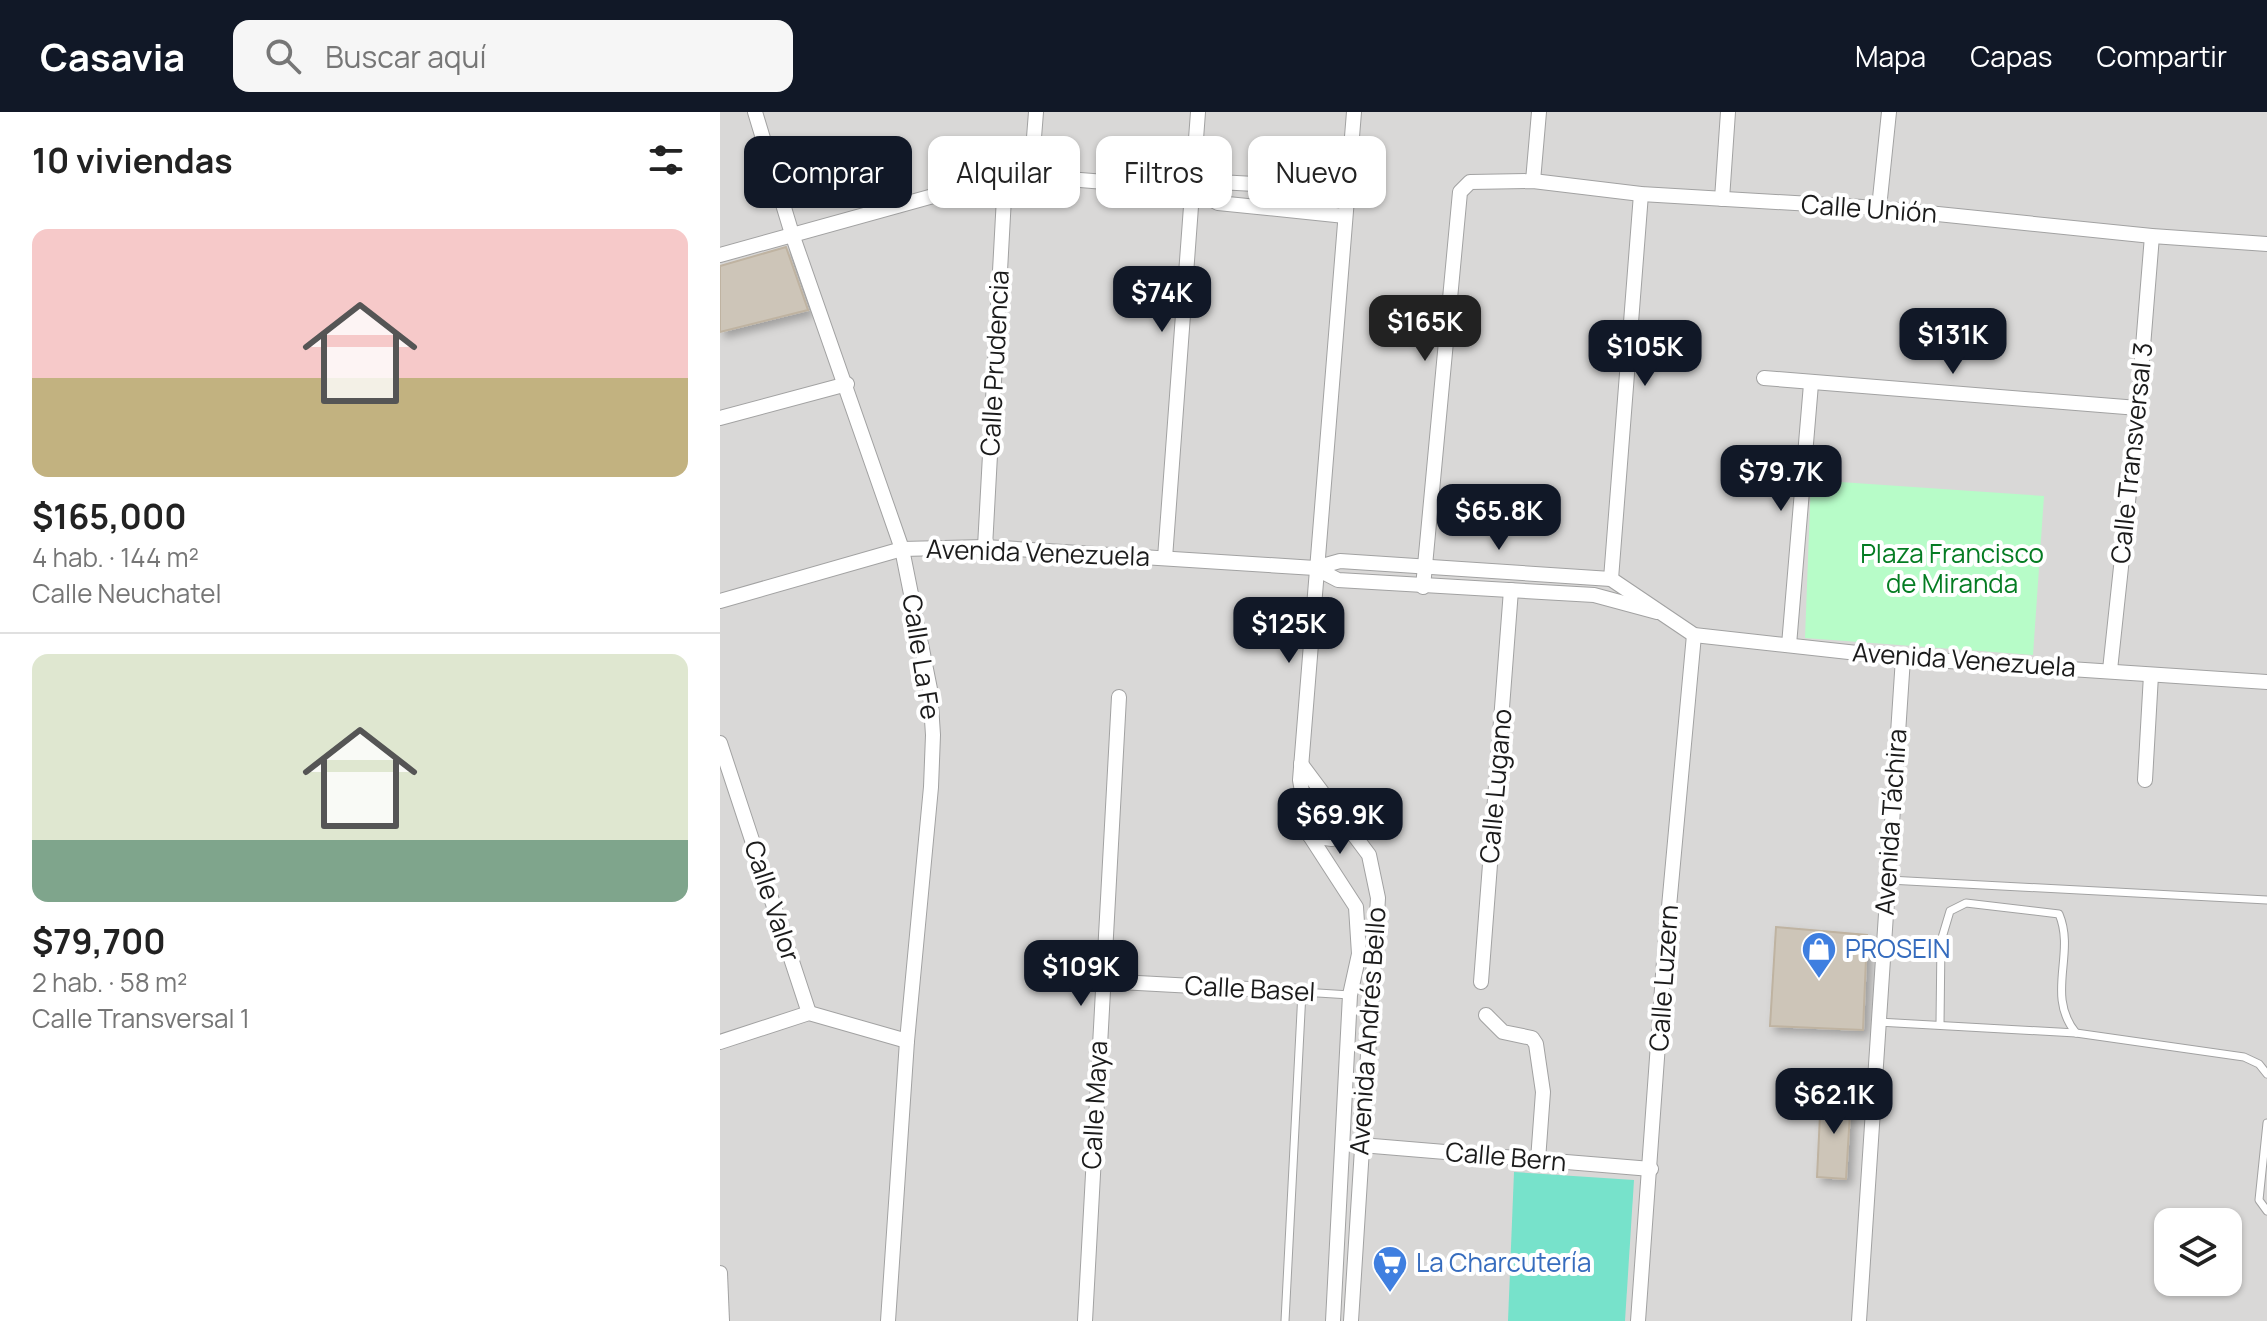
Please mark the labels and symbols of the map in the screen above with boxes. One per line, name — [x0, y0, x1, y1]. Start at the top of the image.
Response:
street label: Calle Unión — [1800, 185, 1938, 231]
pin: $74K — [1115, 266, 1209, 334]
street label: Calle Prudencia — [971, 269, 1017, 457]
pin: $165K — [1369, 295, 1481, 363]
pin: $131K — [1897, 308, 2009, 376]
pin: $105K — [1589, 320, 1701, 388]
street label: Calle Transversal 3 — [2101, 341, 2161, 565]
pin: $79.7K — [1716, 445, 1846, 513]
pin: $65.8K — [1434, 484, 1564, 552]
street label: Avenida Venezuela — [926, 530, 1151, 574]
park label: Plaza Francisco de Miranda — [1860, 535, 2044, 601]
street label: Calle La Fe — [894, 592, 950, 722]
pin: $125K — [1233, 597, 1345, 665]
street label: Avenida Venezuela — [1851, 633, 2077, 685]
street label: Calle Lugano — [1470, 707, 1520, 865]
street label: Avenida Táchira — [1866, 727, 1914, 916]
pin: $69.9K — [1275, 788, 1405, 856]
street label: Calle Valor — [736, 836, 809, 966]
street label: Calle Luzern — [1640, 903, 1686, 1053]
street label: Avenida Andrés Bello — [1340, 906, 1394, 1156]
shop icon: PROSEIN — [1800, 930, 1838, 980]
place label: PROSEIN — [1845, 930, 1951, 966]
pin: $109K — [1025, 940, 1137, 1008]
street label: Calle Basel — [1184, 967, 1316, 1009]
street label: Calle Maya — [1073, 1040, 1115, 1170]
pin: $62.1K — [1769, 1068, 1899, 1136]
street label: Calle Bern — [1444, 1133, 1568, 1179]
supermarket icon: La Charcutería — [1371, 1244, 1409, 1294]
place label: La Charcutería — [1416, 1244, 1591, 1280]

